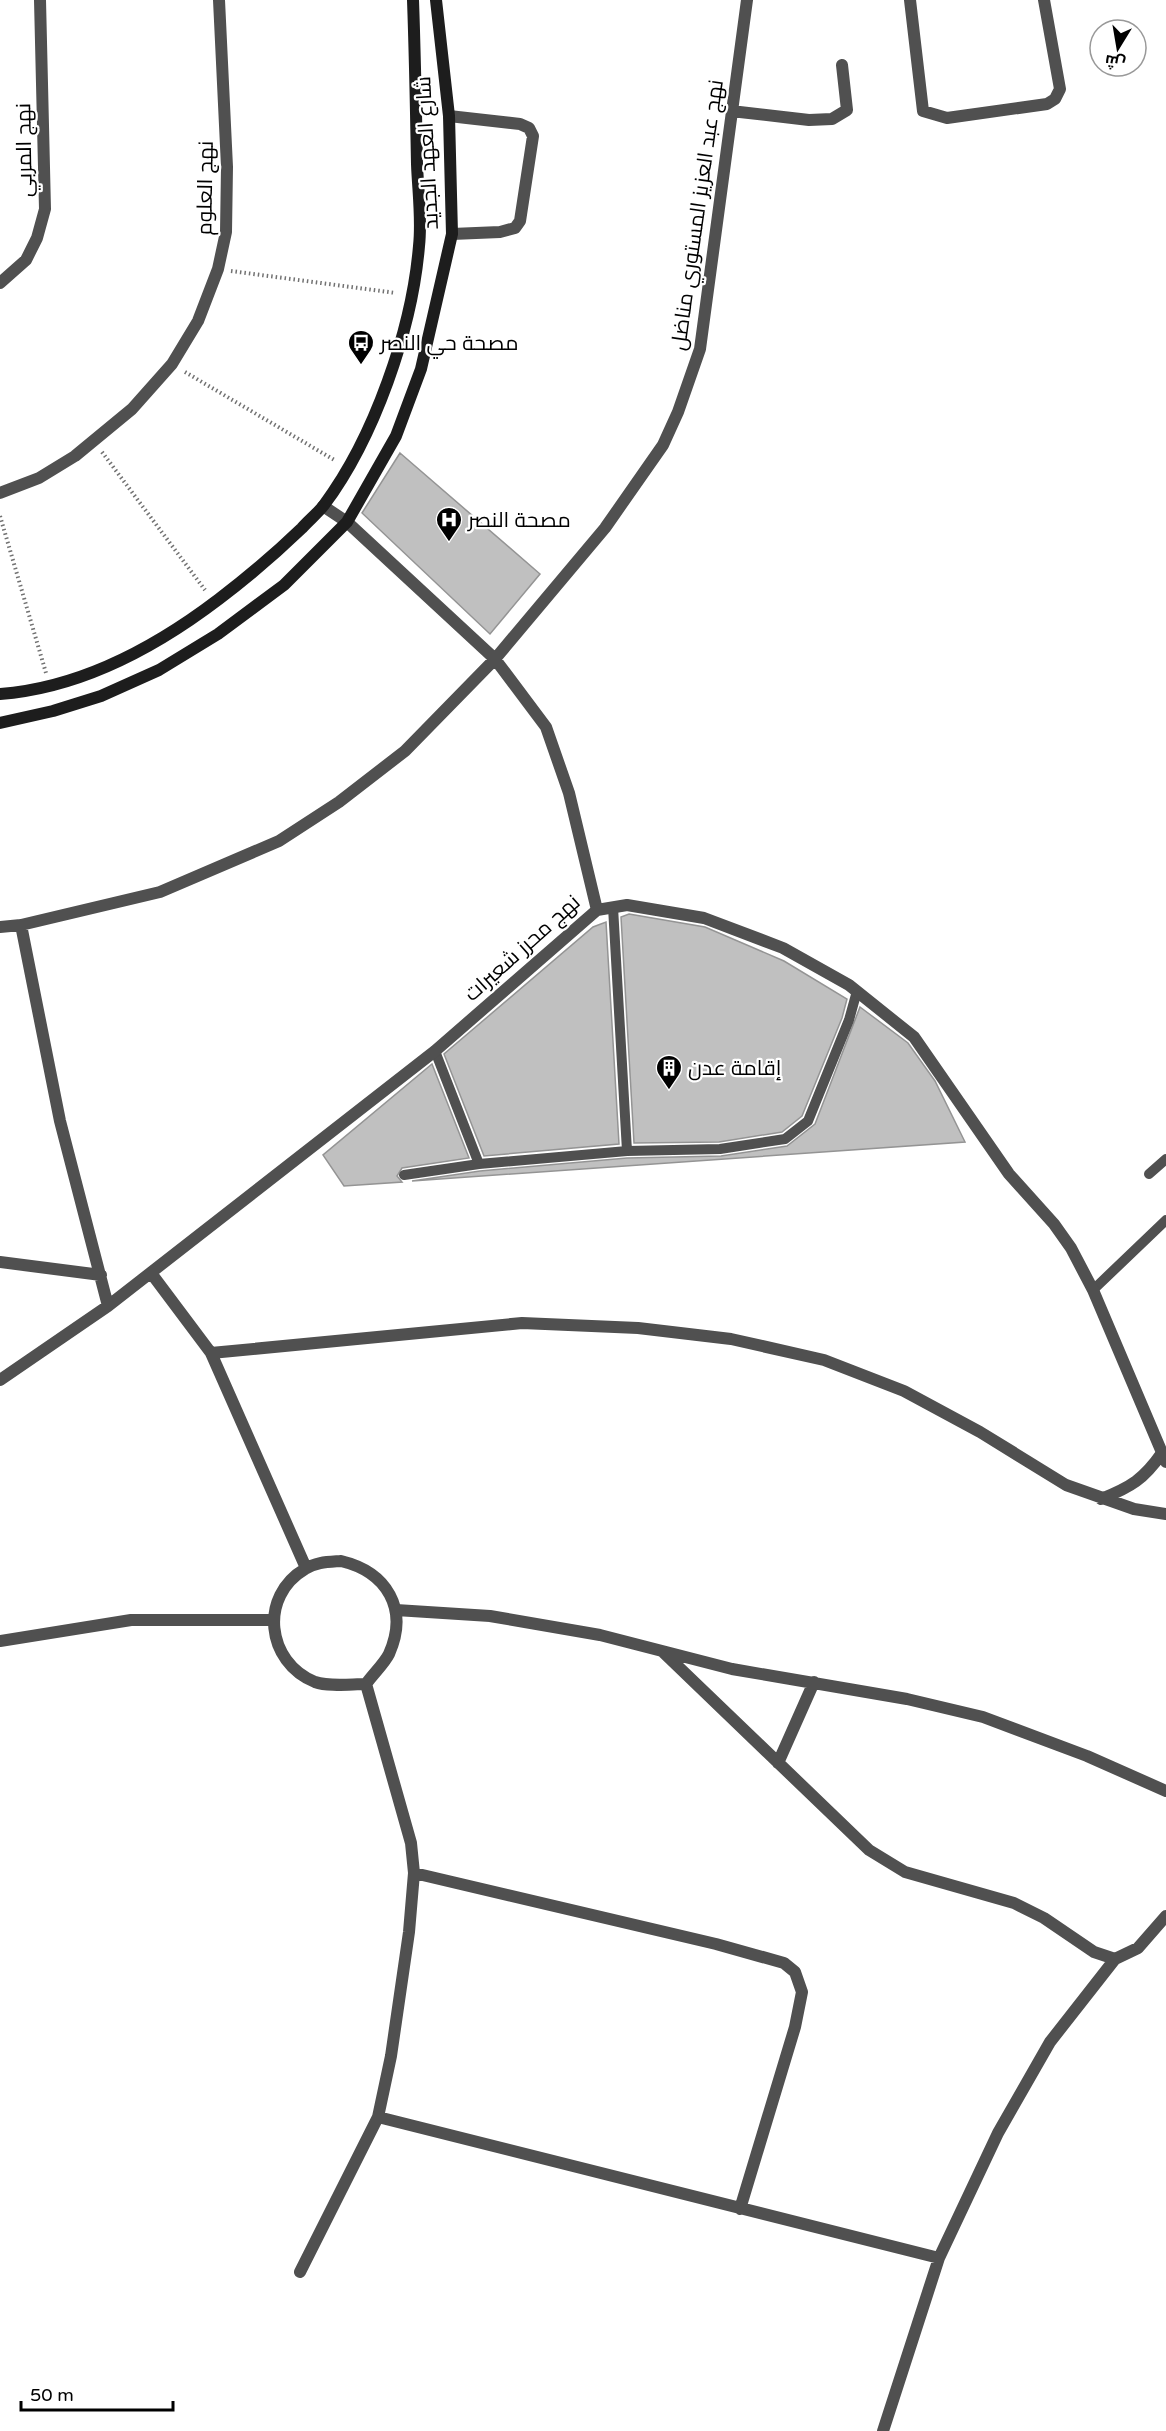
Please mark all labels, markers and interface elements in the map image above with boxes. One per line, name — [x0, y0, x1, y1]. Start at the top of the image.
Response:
north arrow — [1088, 18, 1148, 78]
text: ش — [1103, 50, 1127, 74]
street label: شارع العهد الجديد — [411, 76, 445, 230]
street label: نهج عبد العزيز المستوري مناضل — [666, 78, 732, 352]
street label: نهج المربي — [11, 103, 41, 197]
street label: نهج العلوم — [192, 140, 220, 236]
bus stop icon: مصحة حي النصر — [346, 328, 376, 366]
place label: مصحة حي النصر — [379, 331, 518, 359]
hospital icon: مصحة النصر — [434, 505, 464, 543]
place label: مصحة النصر — [467, 508, 571, 533]
street label: نهج محرز شعيرات — [459, 890, 586, 1008]
building icon: إقامة عدن — [654, 1053, 684, 1091]
place label: إقامة عدن — [688, 1056, 781, 1081]
scale bar — [21, 2374, 172, 2412]
text: 50 m — [30, 2384, 74, 2406]

